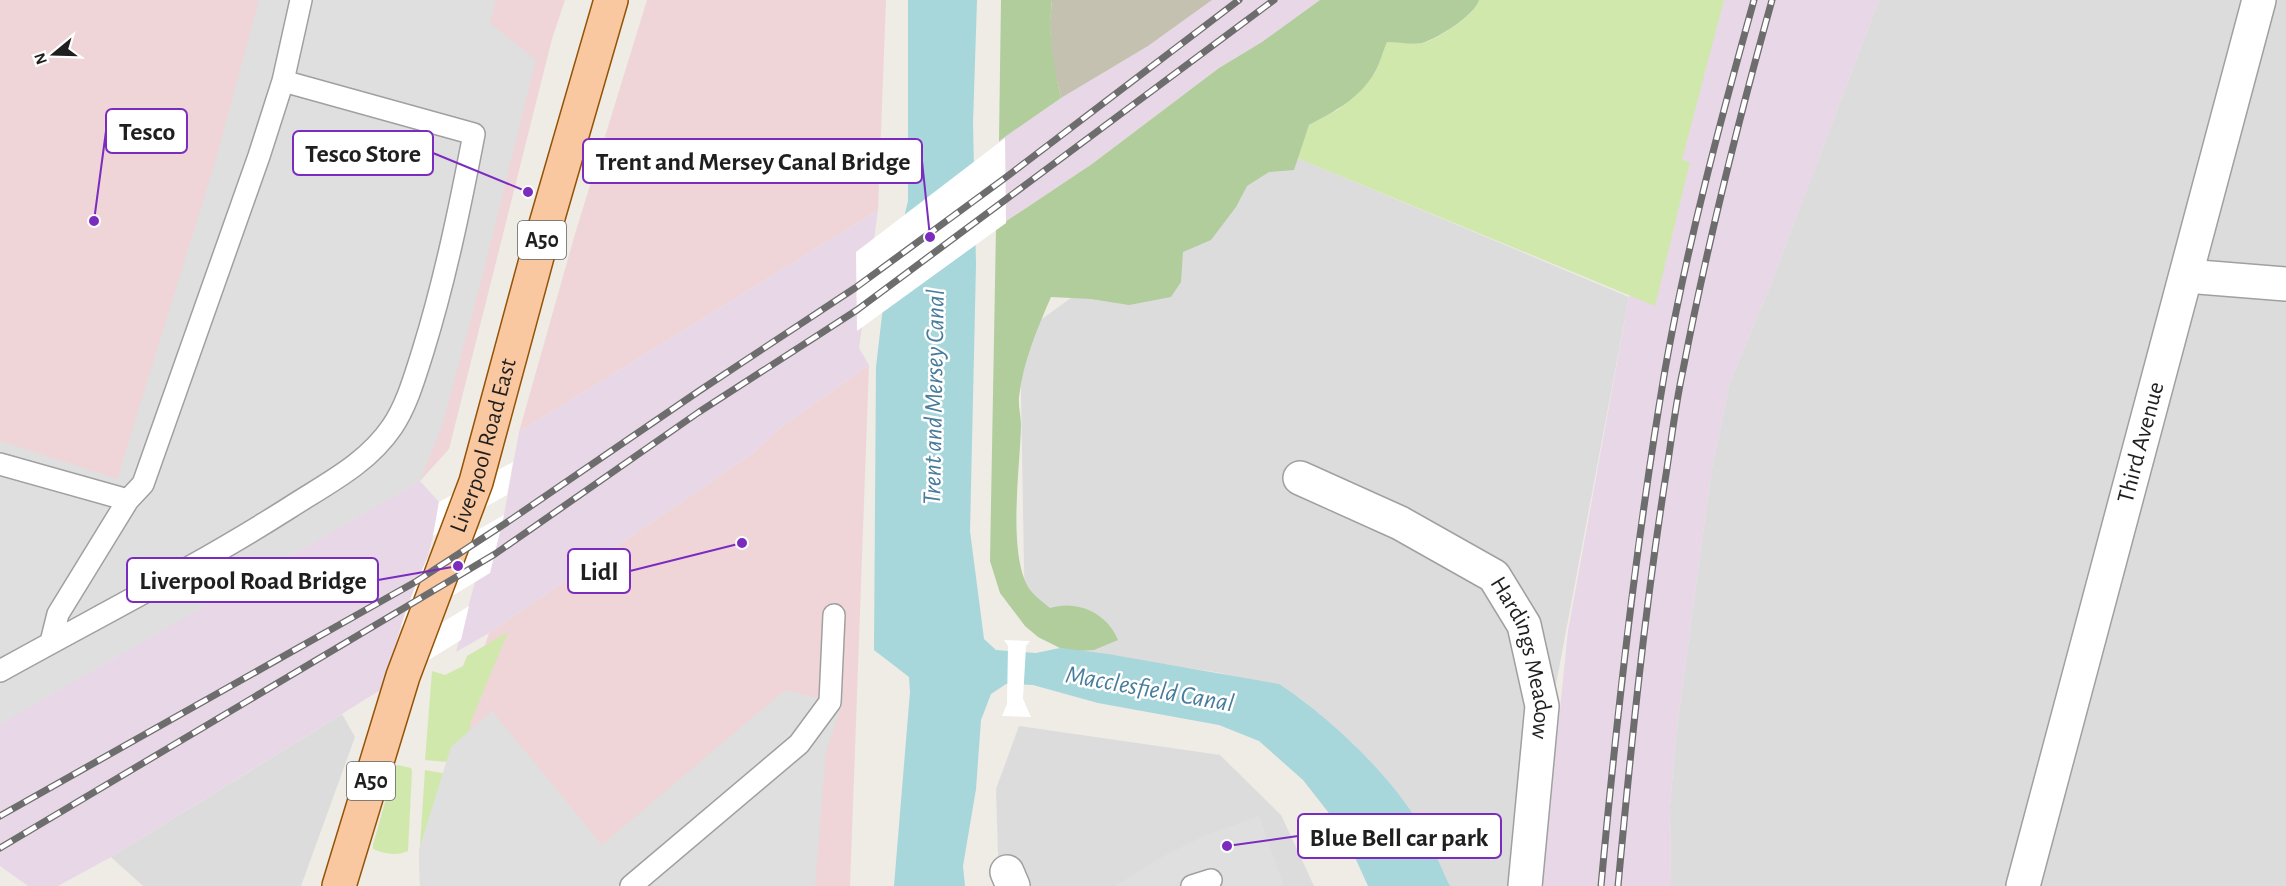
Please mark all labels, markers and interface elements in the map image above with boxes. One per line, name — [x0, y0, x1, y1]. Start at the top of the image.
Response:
north arrow — [24, 24, 84, 84]
text: N — [31, 51, 50, 66]
callout: Tesco — [106, 109, 187, 153]
text: Tesco — [119, 119, 175, 145]
callout: Tesco Store — [293, 131, 433, 175]
callout: Trent and Mersey Canal Bridge — [583, 139, 922, 183]
text: Tesco Store — [305, 141, 421, 167]
text: Trent and Mersey Canal Bridge — [596, 149, 910, 175]
road number: A50 — [518, 221, 566, 259]
water label: Trent and Mersey Canal — [919, 289, 949, 505]
street label: Liverpool Road East — [446, 355, 521, 536]
street label: Third Avenue — [2114, 379, 2169, 505]
callout: Lidl — [568, 549, 630, 593]
callout: Liverpool Road Bridge — [127, 558, 378, 602]
text: Lidl — [580, 559, 618, 585]
text: Liverpool Road Bridge — [139, 568, 367, 594]
street label: Hardings Meadow — [1485, 572, 1555, 740]
water label: Macclesfield Canal — [1064, 661, 1236, 717]
road number: A50 — [347, 762, 395, 800]
callout: Blue Bell car park — [1298, 814, 1501, 858]
text: Blue Bell car park — [1310, 825, 1489, 851]

